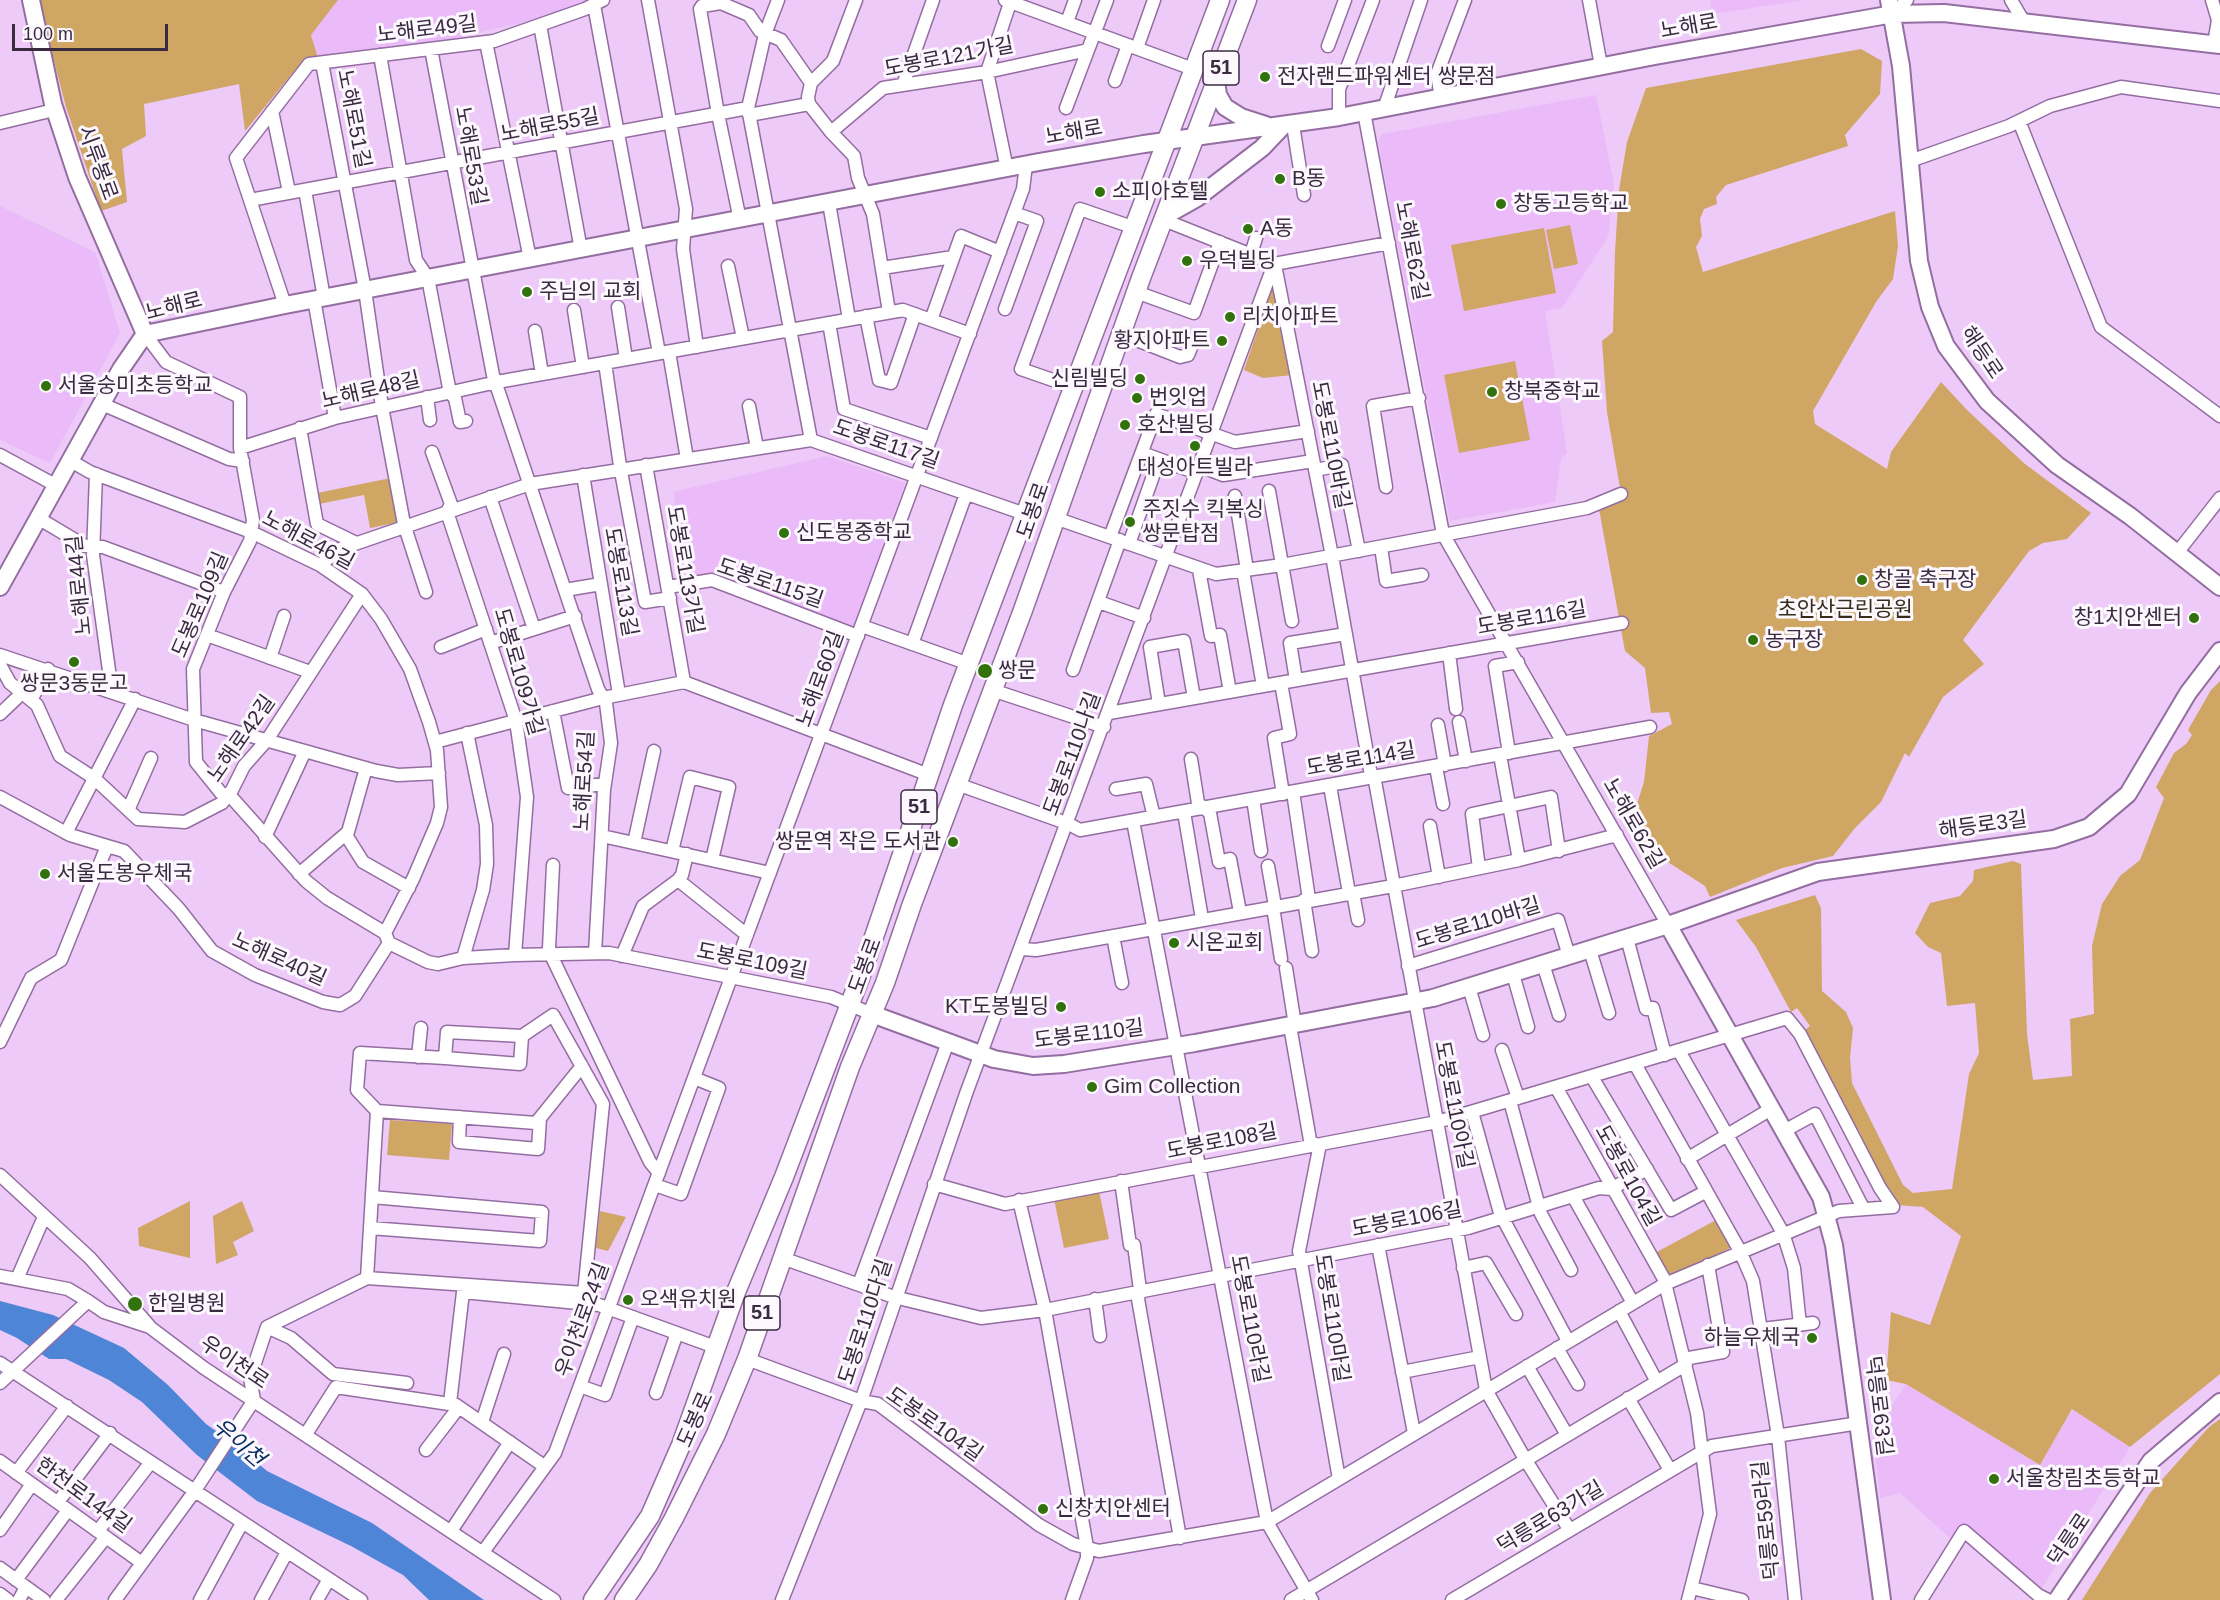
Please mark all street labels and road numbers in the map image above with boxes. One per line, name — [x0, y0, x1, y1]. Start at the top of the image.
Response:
street label: 노해로 — [1658, 10, 1720, 44]
street label: 노해로49길 — [376, 11, 478, 49]
street label: 도봉로121가길 — [882, 33, 1016, 83]
road number: 51 — [1203, 51, 1239, 85]
street label: 노해로51길 — [331, 67, 375, 171]
street label: 노해로53길 — [449, 104, 491, 208]
street label: 노해로55길 — [498, 104, 602, 148]
street label: 노해로 — [1043, 116, 1105, 150]
street label: 시루봉로 — [72, 122, 122, 204]
street label: 노해로62길 — [1389, 199, 1433, 303]
street label: 노해로 — [143, 288, 205, 326]
street label: 해등로 — [1954, 322, 2008, 384]
street label: 노해로48길 — [319, 367, 423, 415]
street label: 도봉로110바길 — [1305, 379, 1355, 511]
street label: 도봉로117길 — [830, 415, 942, 475]
street label: 도봉로 — [1013, 479, 1055, 543]
street label: 도봉로113가길 — [660, 504, 708, 636]
street label: 노해로46길 — [258, 506, 358, 576]
street label: 도봉로113길 — [598, 525, 642, 639]
street label: 노해로44길 — [62, 534, 98, 636]
street label: 도봉로109길 — [167, 548, 235, 662]
street label: 도봉로115길 — [714, 554, 826, 614]
street label: 도봉로116길 — [1475, 597, 1589, 641]
street label: 도봉로109가길 — [488, 605, 548, 739]
street label: 노해로60길 — [792, 627, 850, 731]
street label: 도봉로110나길 — [1039, 689, 1107, 819]
street label: 노해로42길 — [203, 691, 281, 787]
street label: 노해로54길 — [570, 730, 600, 832]
street label: 도봉로114길 — [1304, 738, 1418, 782]
street label: 노해로62길 — [1597, 774, 1669, 874]
road number: 51 — [901, 790, 937, 824]
street label: 해등로3길 — [1937, 807, 2029, 845]
street label: 도봉로110바길 — [1412, 893, 1544, 955]
street label: 노해로40길 — [228, 928, 330, 992]
street label: 도봉로 — [844, 934, 888, 998]
street label: 도봉로109길 — [694, 939, 810, 985]
street label: 도봉로110길 — [1032, 1016, 1146, 1054]
street label: 도봉로110아길 — [1428, 1039, 1478, 1171]
street label: 도봉로108길 — [1164, 1119, 1280, 1165]
street label: 도봉로104길 — [1589, 1121, 1665, 1231]
street label: 도봉로106길 — [1349, 1197, 1465, 1243]
street label: 도봉로110마길 — [1308, 1252, 1354, 1384]
street label: 도봉로110라길 — [1224, 1253, 1274, 1385]
street label: 도봉로110다길 — [834, 1256, 898, 1388]
street label: 우이천로24길 — [551, 1259, 615, 1381]
road number: 51 — [744, 1296, 780, 1330]
street label: 우이천로 — [195, 1331, 273, 1395]
street label: 덕릉로63길 — [1859, 1355, 1897, 1457]
street label: 도봉로104길 — [881, 1382, 987, 1468]
street label: 도봉로 — [673, 1388, 719, 1452]
street label: 한천로144길 — [30, 1453, 136, 1539]
street label: 덕릉로59라길 — [1748, 1459, 1786, 1581]
street label: 덕릉로63가길 — [1493, 1476, 1609, 1560]
street label: 덕릉로 — [2043, 1509, 2097, 1571]

